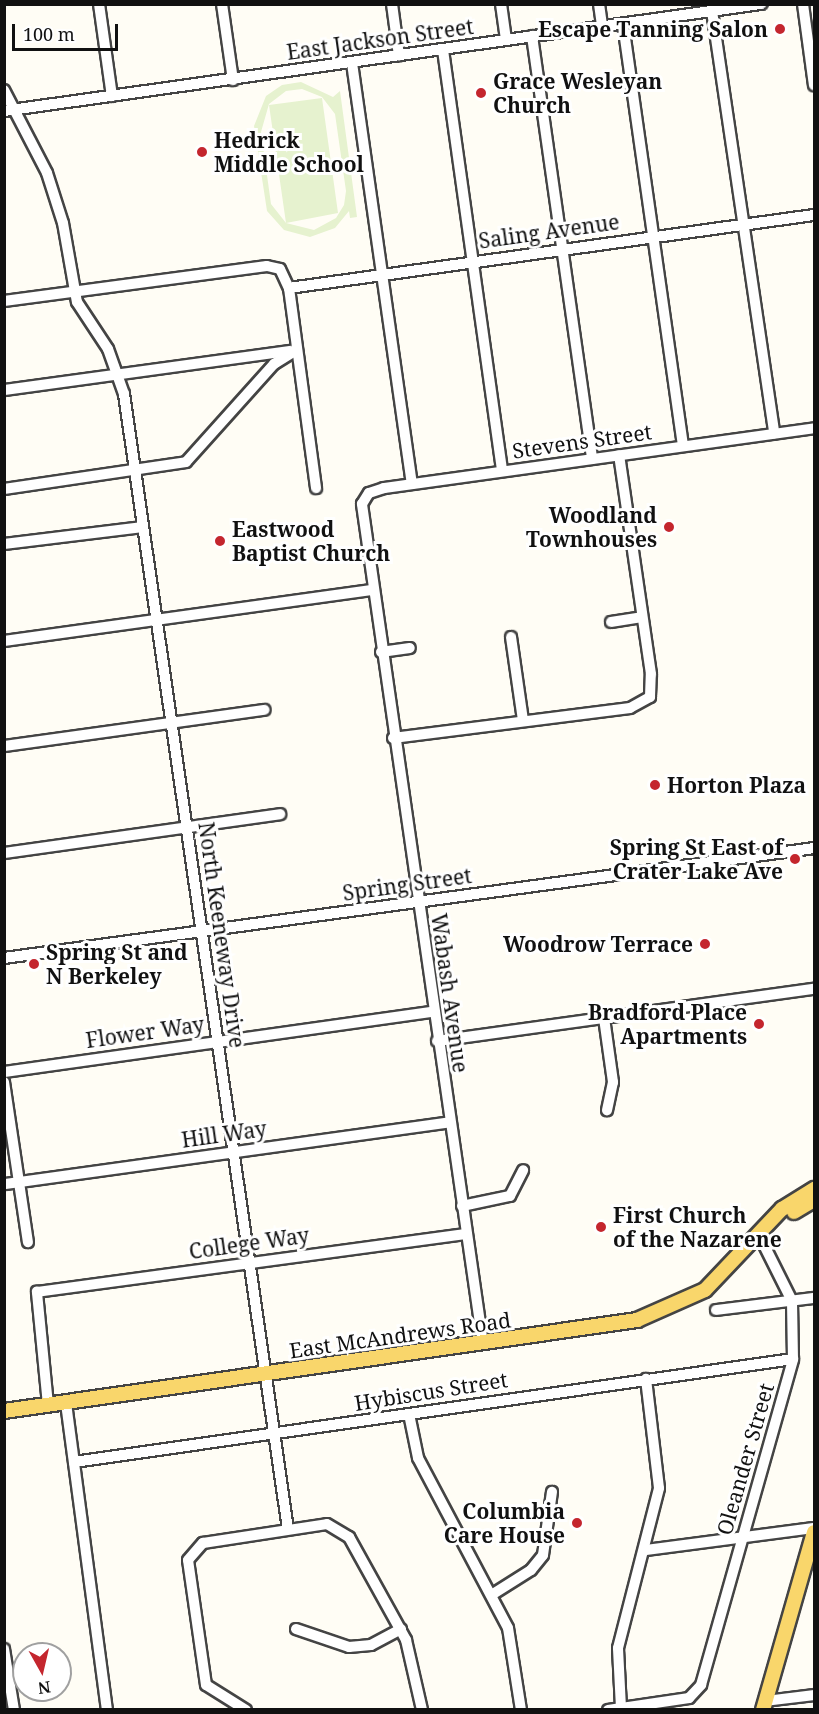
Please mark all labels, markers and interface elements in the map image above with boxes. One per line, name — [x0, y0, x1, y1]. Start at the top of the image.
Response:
scale bar — [15, 12, 122, 50]
street label: East Jackson Street — [285, 13, 475, 65]
place label: Escape Tanning Salon — [538, 16, 768, 42]
text: 100 m — [23, 22, 75, 46]
marker: Escape Tanning Salon — [773, 22, 787, 36]
place label: Grace Wesleyan Church — [493, 68, 662, 118]
marker: Grace Wesleyan Church — [474, 86, 488, 100]
place label: Hedrick Middle School — [214, 127, 364, 177]
marker: Hedrick Middle School — [195, 145, 209, 159]
street label: Saling Avenue — [477, 209, 621, 253]
street label: Stevens Street — [511, 419, 653, 463]
place label: Woodland Townhouses — [526, 502, 657, 552]
place label: Eastwood Baptist Church — [232, 516, 390, 566]
marker: Woodland Townhouses — [662, 520, 676, 534]
marker: Eastwood Baptist Church — [213, 534, 227, 548]
place label: Horton Plaza — [667, 772, 806, 798]
marker: Horton Plaza — [648, 778, 662, 792]
street label: North Keeneway Drive — [194, 820, 250, 1050]
place label: Spring St East of Crater Lake Ave — [610, 834, 783, 884]
marker: Spring St East of Crater Lake Ave — [788, 852, 802, 866]
street label: Spring Street — [341, 862, 473, 906]
street label: Wabash Avenue — [426, 912, 474, 1074]
place label: Woodrow Terrace — [503, 931, 693, 957]
marker: Woodrow Terrace — [698, 937, 712, 951]
place label: Spring St and N Berkeley — [46, 939, 188, 989]
marker: Spring St and N Berkeley — [27, 957, 41, 971]
place label: Bradford Place Apartments — [588, 999, 747, 1049]
street label: Flower Way — [84, 1011, 206, 1053]
marker: Bradford Place Apartments — [752, 1017, 766, 1031]
street label: Hill Way — [180, 1116, 268, 1152]
place label: First Church of the Nazarene — [613, 1202, 782, 1252]
marker: First Church of the Nazarene — [594, 1220, 608, 1234]
street label: College Way — [187, 1222, 311, 1264]
street label: East McAndrews Road — [288, 1307, 512, 1363]
street label: Hybiscus Street — [353, 1366, 509, 1416]
street label: Oleander Street — [711, 1380, 779, 1538]
place label: Columbia Care House — [444, 1498, 565, 1548]
marker: Columbia Care House — [570, 1516, 584, 1530]
north arrow — [12, 1642, 72, 1702]
text: N — [36, 1676, 52, 1700]

